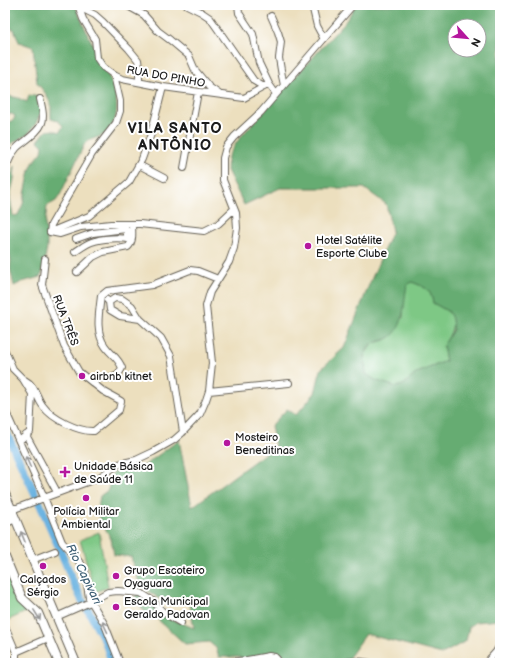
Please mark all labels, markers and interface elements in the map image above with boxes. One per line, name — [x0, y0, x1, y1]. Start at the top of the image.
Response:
north arrow — [447, 18, 487, 58]
text: N — [468, 36, 483, 49]
street label: RUA DO PINHO — [126, 63, 206, 90]
district label: VILA SANTO ANTÔNIO — [128, 119, 222, 155]
place label: Hotel Satélite Esporte Clube — [316, 234, 388, 260]
marker: Hotel Satélite Esporte Clube — [303, 241, 313, 251]
street label: RUA TRÊS — [50, 293, 82, 348]
place label: airbnb kitnet — [90, 370, 152, 383]
marker: airbnb kitnet — [77, 371, 87, 381]
place label: Mosteiro Beneditinas — [235, 431, 295, 457]
marker: Mosteiro Beneditinas — [222, 438, 232, 448]
one-way arrow — [24, 456, 31, 468]
place label: Unidade Básica de Saúde 11 — [74, 460, 153, 486]
marker: Unidade Básica de Saúde 11 — [59, 466, 71, 478]
marker: Polícia Militar Ambiental — [81, 493, 91, 503]
place label: Polícia Militar Ambiental — [53, 505, 120, 531]
one-way arrow — [19, 531, 26, 543]
water label: Rio Capivari — [62, 542, 105, 608]
marker: Calçados Sérgio — [38, 561, 48, 571]
place label: Grupo Escoteiro Oyaguara — [124, 564, 205, 590]
marker: Grupo Escoteiro Oyaguara — [111, 571, 121, 581]
place label: Calçados Sérgio — [20, 573, 67, 599]
place label: Escola Municipal Geraldo Padovan — [124, 595, 209, 621]
marker: Escola Municipal Geraldo Padovan — [111, 602, 121, 612]
one-way arrow — [33, 609, 42, 620]
one-way arrow — [101, 621, 108, 633]

